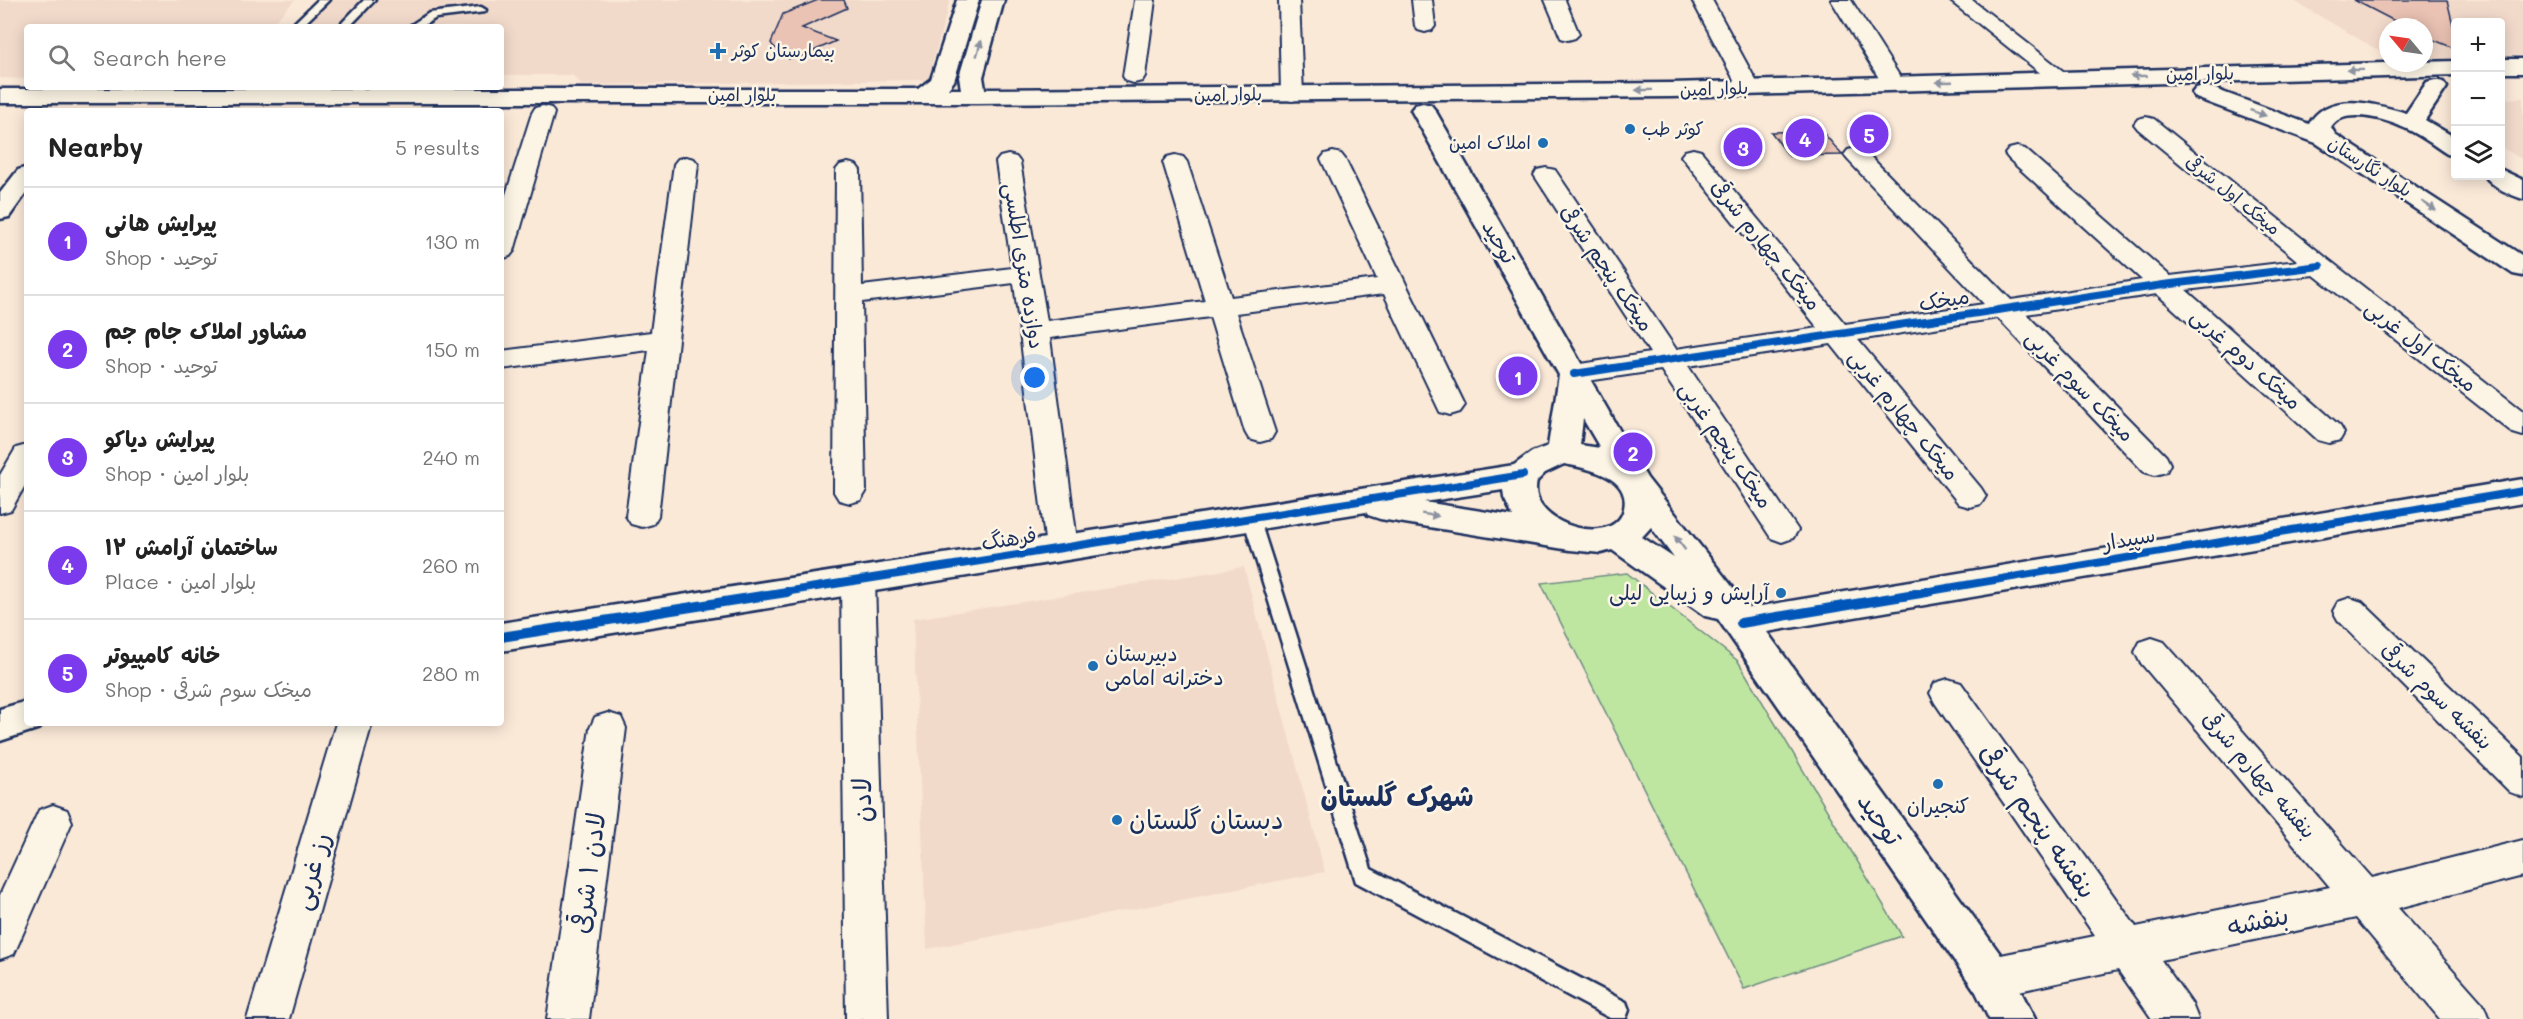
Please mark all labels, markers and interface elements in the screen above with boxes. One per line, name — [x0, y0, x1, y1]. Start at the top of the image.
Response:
north arrow — [2379, 18, 2433, 72]
map controls — [2451, 18, 2505, 180]
button: + — [2451, 18, 2505, 72]
search box — [24, 24, 504, 90]
place label: بیمارستان کوثر — [730, 38, 835, 62]
one-way arrow — [975, 39, 984, 57]
icon: search — [45, 41, 78, 74]
marker: بیمارستان کوثر — [709, 42, 727, 60]
text: Search here — [93, 43, 227, 72]
street label: بلوار امین — [2166, 60, 2234, 86]
one-way arrow — [2346, 65, 2365, 75]
one-way arrow — [2130, 71, 2149, 80]
button: − — [2451, 72, 2505, 126]
street label: بلوار امین — [1679, 75, 1749, 101]
one-way arrow — [1935, 77, 1954, 86]
street label: بلوار امین — [1194, 81, 1262, 107]
street label: بلوار امین — [708, 82, 776, 106]
one-way arrow — [1635, 86, 1654, 95]
one-way arrow — [2250, 108, 2268, 118]
pin: 5 — [1850, 112, 1888, 156]
place label: کوثر طب — [1642, 116, 1704, 140]
pin: 4 — [1786, 116, 1824, 160]
marker: کوثر طب — [1623, 122, 1637, 136]
pin: 3 — [1724, 124, 1762, 170]
button: layers — [2451, 126, 2505, 180]
text: Nearby — [48, 130, 143, 164]
place label: املاک امین — [1449, 130, 1531, 154]
street label: بلوار نگارستان — [2324, 130, 2417, 202]
text: 5 results — [395, 134, 480, 160]
marker: املاک امین — [1536, 136, 1550, 150]
street label: میخک اول شرقی — [2181, 149, 2286, 240]
street label: میخک چهارم شرقی — [1703, 173, 1828, 318]
street label: دوازده متری اطلسی — [997, 181, 1052, 351]
street label: میخک پنجم شرقی — [1552, 198, 1661, 338]
one-way arrow — [2420, 200, 2436, 212]
text: پیرایش هانی — [105, 208, 217, 237]
street label: توحید — [1476, 214, 1524, 269]
text: 1 — [63, 228, 72, 254]
text: 130 m — [425, 228, 480, 254]
text: Shop · توحید — [105, 244, 218, 270]
street label: میخک — [1917, 281, 1971, 316]
street label: میخک اول غربی — [2359, 293, 2483, 398]
street label: میخک دوم غربی — [2183, 301, 2308, 418]
text: مشاور املاک جام جم — [105, 316, 307, 345]
street label: میخک سوم غربی — [2018, 323, 2141, 449]
text: 2 — [62, 336, 73, 362]
text: 150 m — [425, 336, 480, 362]
street label: میخک چهارم غربی — [1841, 343, 1966, 488]
text: Shop · توحید — [105, 352, 218, 378]
pin: 1 — [1498, 354, 1538, 398]
your location — [1020, 363, 1049, 392]
street label: میخک پنجم غربی — [1671, 375, 1780, 515]
text: پیرایش دیاکو — [105, 424, 215, 453]
pin: 2 — [1614, 430, 1652, 474]
text: 3 — [62, 444, 74, 470]
text: 240 m — [422, 444, 480, 470]
text: Shop · بلوار امین — [105, 460, 249, 486]
one-way arrow — [1421, 511, 1440, 520]
street label: فرهنگ — [979, 520, 1038, 555]
street label: سپیدار — [2098, 520, 2157, 557]
text: ساختمان آرامش ۱۲ — [105, 532, 278, 561]
one-way arrow — [1675, 535, 1687, 550]
text: 4 — [61, 552, 74, 578]
text: 260 m — [422, 552, 480, 578]
text: Place · بلوار امین — [105, 568, 256, 594]
place label: آرایش و زیبایی لیلی — [1609, 578, 1770, 607]
marker: آرایش و زیبایی لیلی — [1774, 586, 1788, 600]
street label: بنفشه سوم شرقی — [2374, 635, 2499, 758]
place label: دبیرستان دخترانه امامی — [1105, 639, 1224, 692]
text: خانه کامپیوتر — [105, 640, 220, 669]
marker: دبیرستان دخترانه امامی — [1086, 659, 1100, 673]
text: 5 — [62, 660, 73, 686]
text: 280 m — [422, 660, 480, 686]
text: Shop · میخک سوم شرقی — [105, 676, 312, 702]
street label: بنفشه چهارم شرقی — [2194, 705, 2323, 846]
street label: بنفشه پنجم شرقی — [1969, 736, 2105, 907]
street label: لادن — [844, 777, 878, 823]
marker: کنجیران — [1931, 777, 1945, 791]
district label: شهرک گلستان — [1320, 778, 1474, 813]
street label: توحید — [1850, 785, 1911, 852]
place label: کنجیران — [1907, 791, 1969, 818]
place label: دبستان گلستان — [1129, 802, 1284, 836]
street label: لادن ۱ شرقی — [562, 810, 612, 936]
marker: دبستان گلستان — [1110, 813, 1124, 827]
street label: رز غربی — [283, 828, 338, 914]
street label: بنفشه — [2224, 897, 2292, 943]

